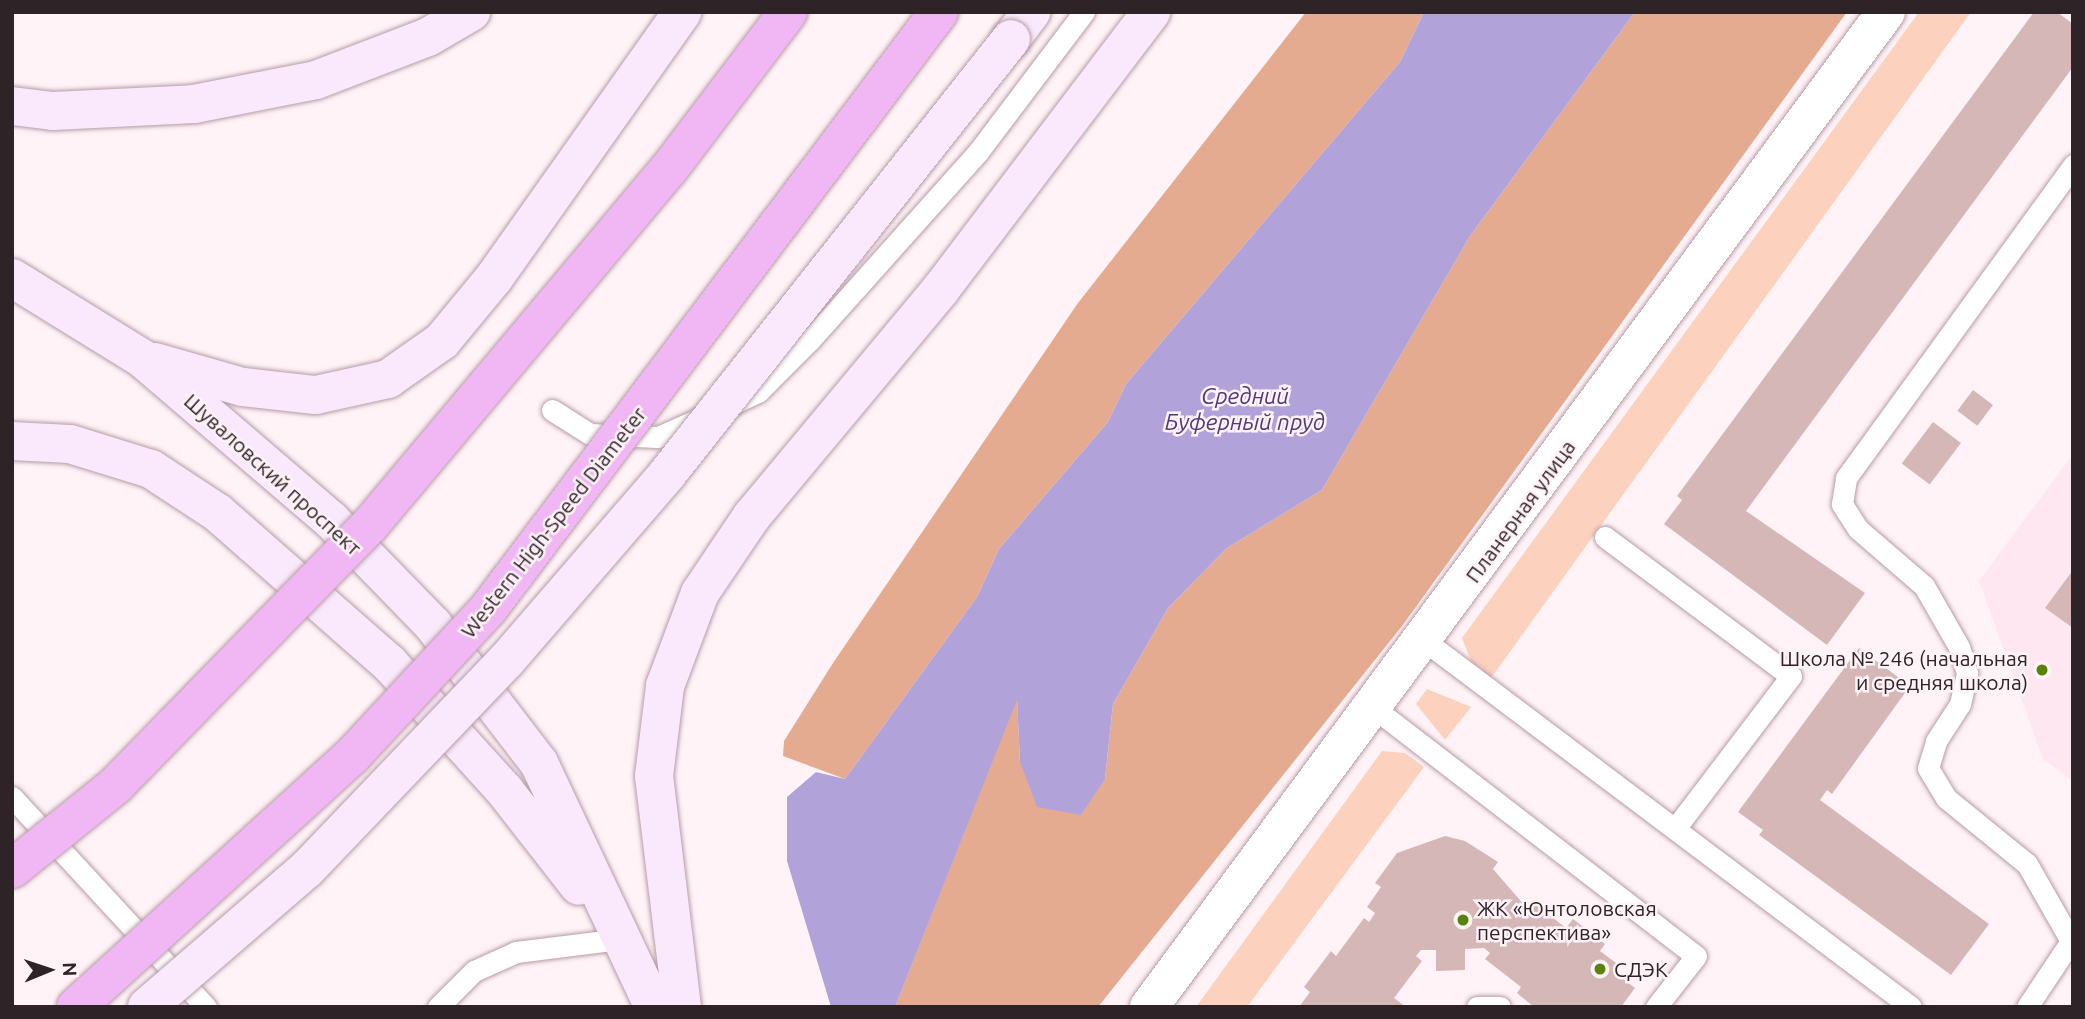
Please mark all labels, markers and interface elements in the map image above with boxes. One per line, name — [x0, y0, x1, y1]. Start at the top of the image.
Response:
water label: Средний Буферный пруд — [1165, 382, 1325, 436]
street label: Шуваловский проспект — [179, 388, 367, 560]
street label: Western High-Speed Diameter — [455, 402, 651, 642]
street label: Планерная улица — [1460, 435, 1580, 587]
place label: Школа № 246 (начальная и средняя школа) — [1780, 645, 2028, 695]
marker: Школа № 246 (начальная и средняя школа) — [2034, 662, 2050, 678]
place label: ЖК «Юнтоловская перспектива» — [1477, 895, 1657, 945]
marker: ЖК «Юнтоловская перспектива» — [1455, 912, 1471, 928]
north arrow — [14, 935, 84, 1005]
place label: СДЭК — [1614, 956, 1668, 982]
marker: СДЭК — [1592, 961, 1608, 977]
text: N — [59, 962, 81, 977]

